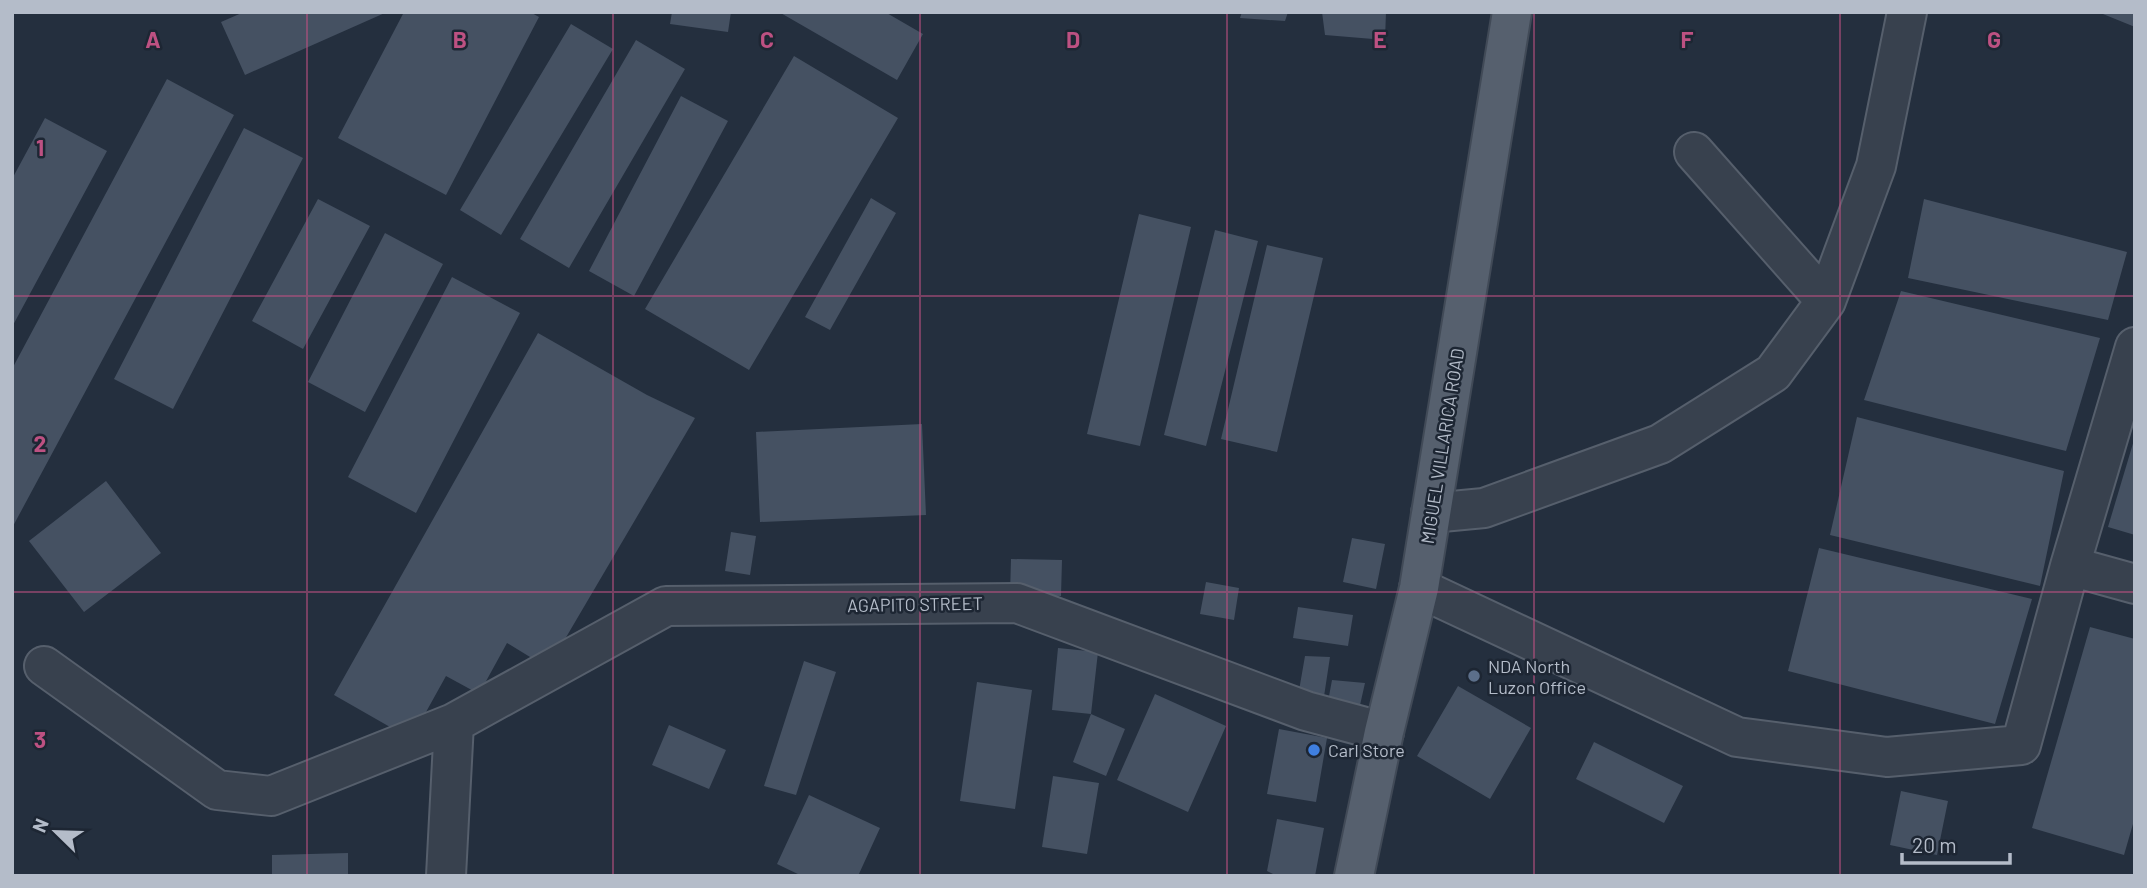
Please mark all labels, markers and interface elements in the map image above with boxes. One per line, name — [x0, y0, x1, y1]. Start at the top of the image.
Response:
text: A — [145, 25, 161, 53]
text: B — [453, 25, 467, 53]
text: C — [760, 25, 774, 53]
text: D — [1066, 25, 1080, 53]
text: E — [1373, 25, 1387, 53]
text: F — [1681, 25, 1694, 53]
text: G — [1987, 25, 2001, 53]
text: 1 — [36, 133, 44, 161]
street label: MIGUEL VILLARICA ROAD — [1416, 347, 1468, 545]
text: 2 — [34, 429, 46, 457]
street label: AGAPITO STREET — [847, 592, 983, 616]
place label: NDA North Luzon Office — [1488, 655, 1586, 698]
marker: NDA North Luzon Office — [1466, 668, 1482, 684]
text: 3 — [34, 725, 46, 753]
place label: Carl Store — [1328, 739, 1405, 761]
marker: Carl Store — [1306, 742, 1322, 758]
north arrow — [21, 797, 91, 867]
text: N — [27, 815, 53, 835]
scale bar — [1902, 822, 2010, 866]
text: 20 m — [1912, 832, 1957, 857]

